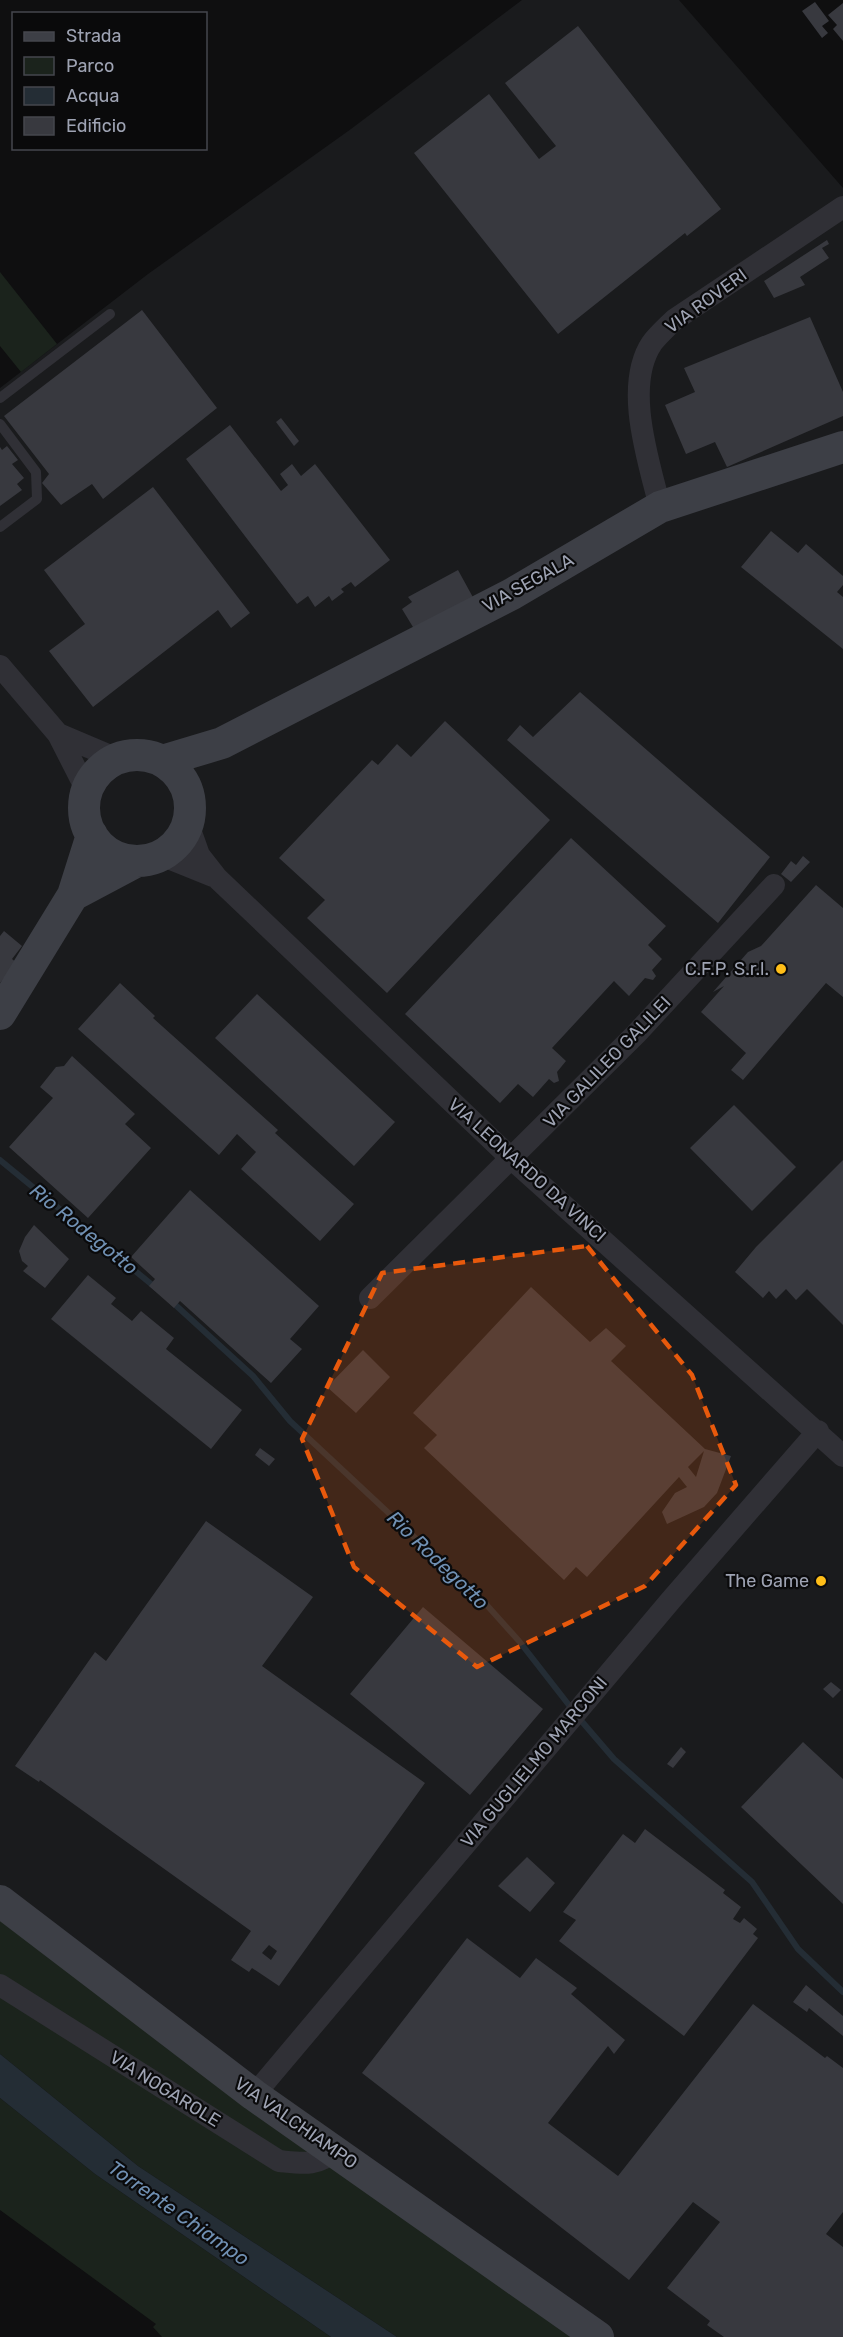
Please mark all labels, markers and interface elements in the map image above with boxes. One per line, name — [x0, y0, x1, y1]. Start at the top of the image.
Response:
legend — [12, 12, 207, 150]
text: Strada — [66, 25, 122, 47]
text: Parco — [66, 55, 114, 77]
text: Acqua — [66, 85, 119, 107]
text: Edificio — [66, 115, 126, 137]
street label: VIA ROVERI — [661, 264, 751, 338]
street label: VIA SEGALA — [479, 549, 577, 617]
place label: C.F.P. S.r.l. — [685, 958, 769, 980]
marker: C.F.P. S.r.l. — [774, 962, 788, 976]
street label: VIA GALILEO GALILEI — [539, 992, 675, 1132]
street label: VIA LEONARDO DA VINCI — [443, 1093, 611, 1247]
water label: Rio Rodegotto — [25, 1178, 143, 1280]
water label: Rio Rodegotto — [382, 1506, 494, 1614]
place label: The Game — [725, 1570, 809, 1592]
marker: The Game — [814, 1574, 828, 1588]
street label: VIA GUGLIELMO MARCONI — [456, 1672, 612, 1852]
street label: VIA NOGAROLE — [106, 2046, 224, 2132]
street label: VIA VALCHIAMPO — [230, 2072, 362, 2174]
water label: Torrente Chiampo — [104, 2155, 254, 2271]

